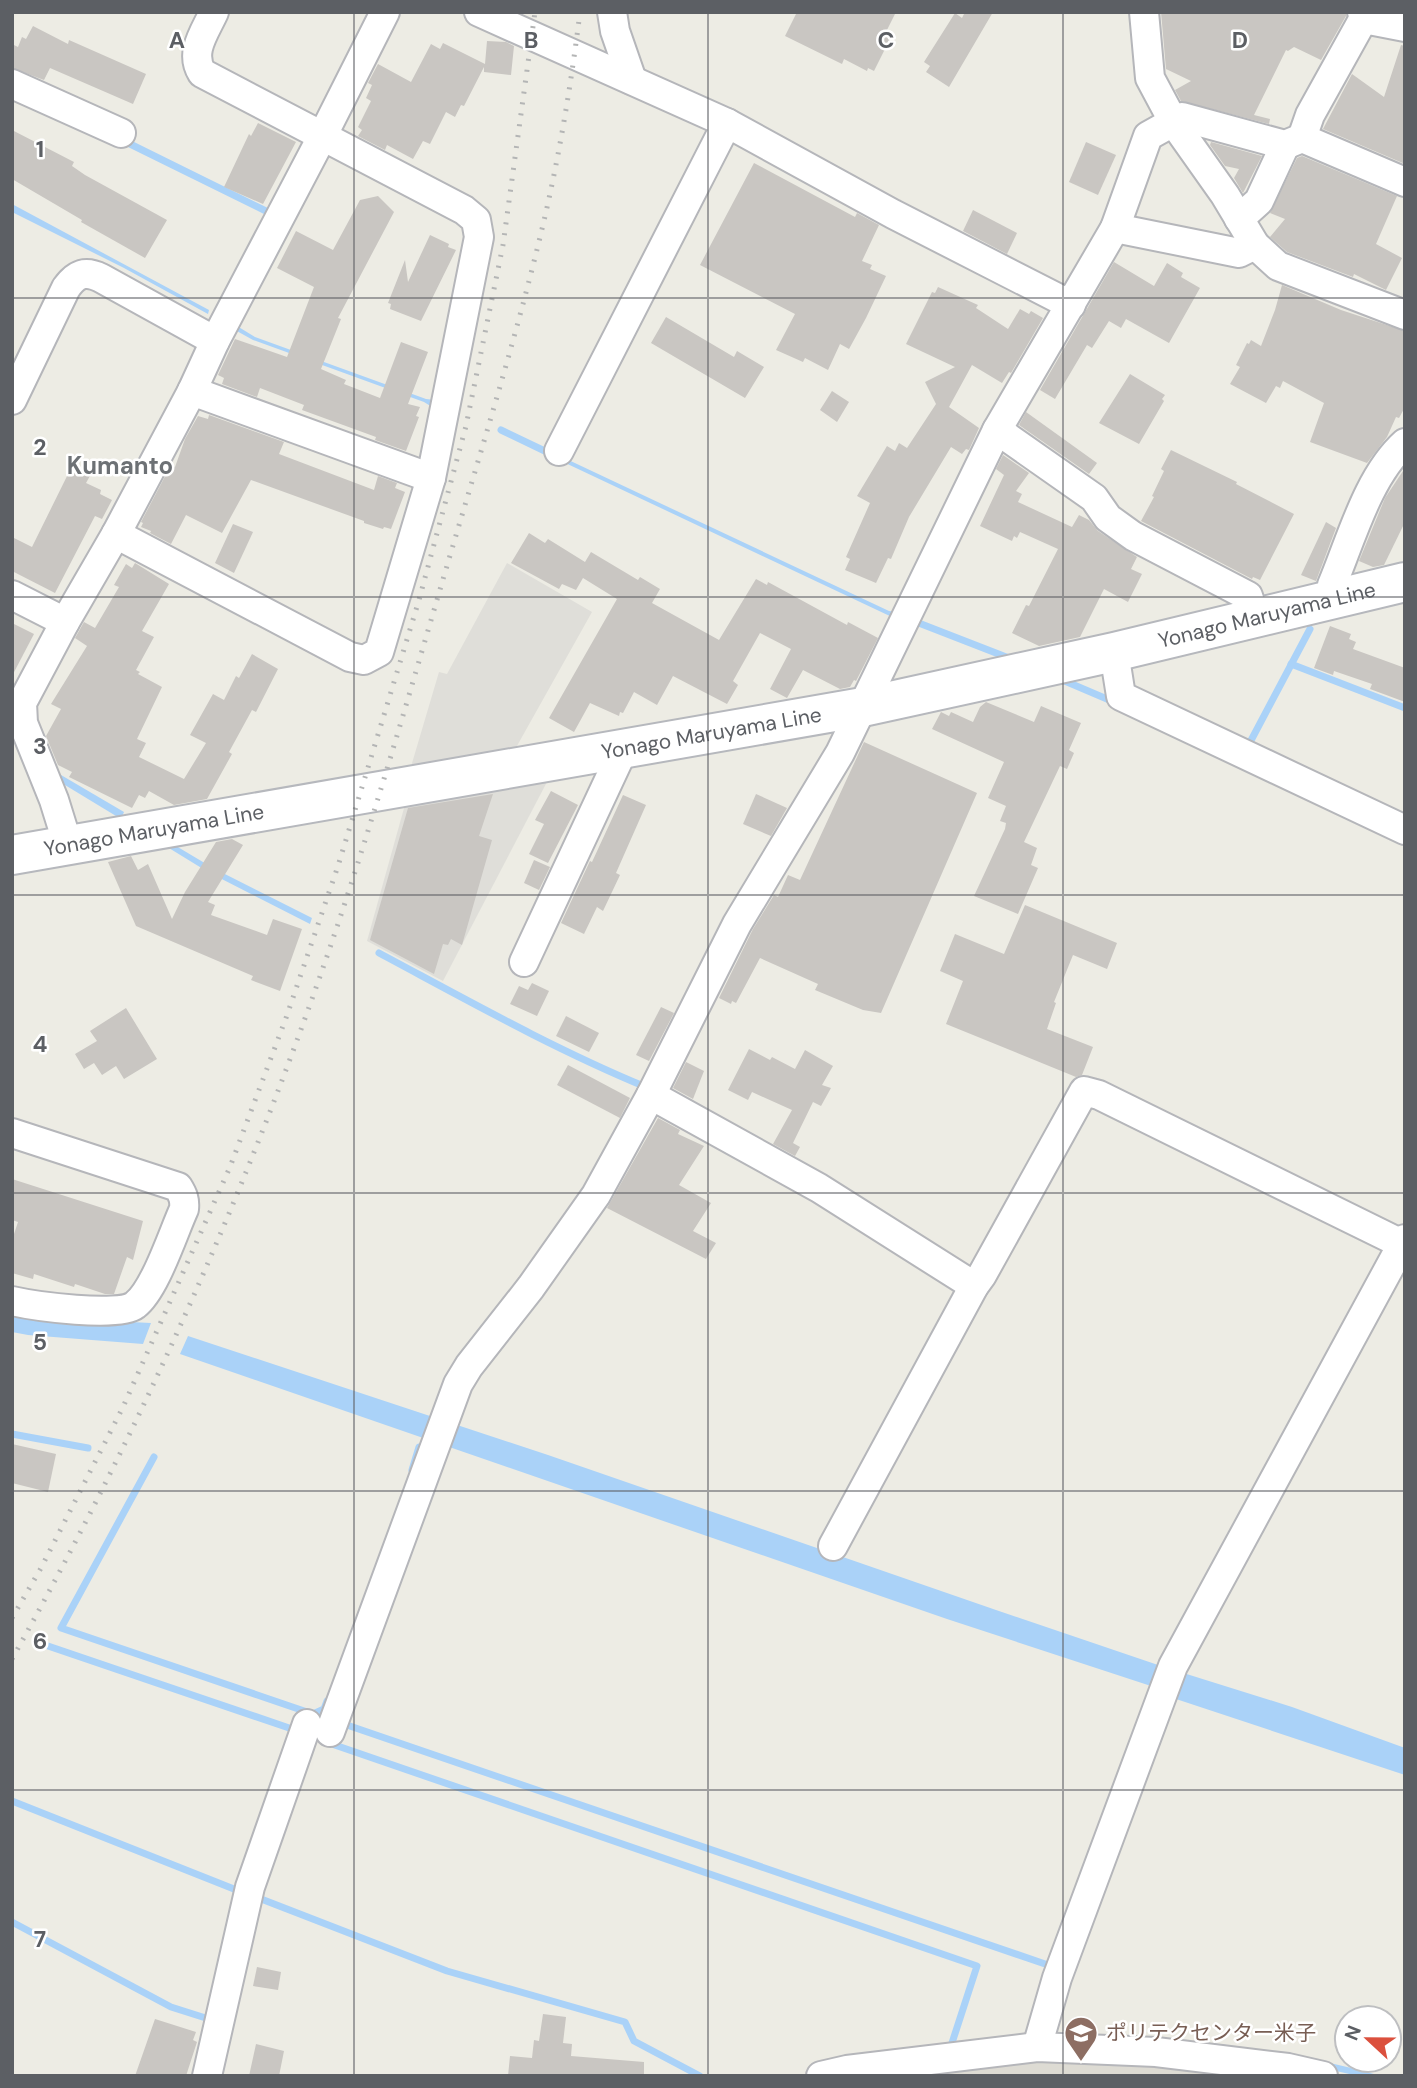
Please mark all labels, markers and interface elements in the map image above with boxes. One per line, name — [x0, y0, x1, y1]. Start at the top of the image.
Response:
text: A — [169, 25, 185, 55]
text: B — [524, 25, 538, 55]
text: C — [878, 25, 894, 55]
text: D — [1232, 25, 1248, 55]
text: 1 — [36, 134, 44, 164]
text: 2 — [33, 432, 47, 462]
district label: Kumanto — [67, 450, 173, 481]
street label: Yonago Maruyama Line — [1155, 576, 1379, 655]
street label: Yonago Maruyama Line — [599, 700, 824, 766]
text: 3 — [33, 731, 47, 761]
street label: Yonago Maruyama Line — [42, 797, 266, 863]
text: 4 — [33, 1029, 48, 1059]
text: 5 — [33, 1327, 47, 1357]
text: 6 — [33, 1626, 47, 1656]
text: 7 — [34, 1924, 46, 1954]
north arrow — [1333, 2004, 1403, 2074]
school or university icon: ポリテクセンター米子 — [1062, 2014, 1100, 2063]
place label: ポリテクセンター米子 — [1106, 2019, 1316, 2047]
text: N — [1339, 2022, 1367, 2044]

